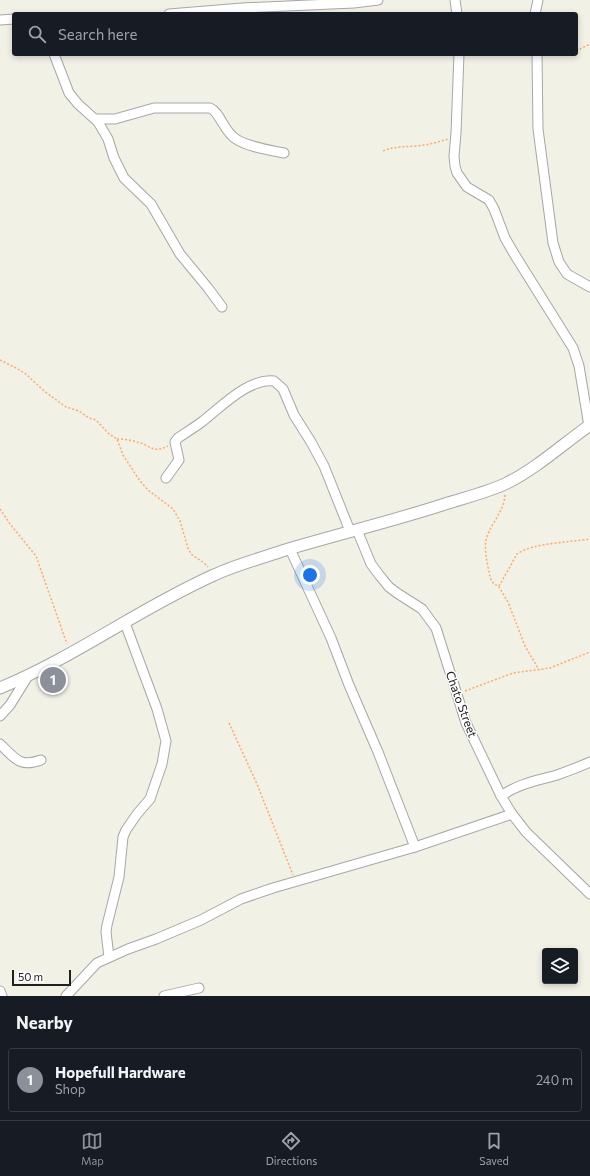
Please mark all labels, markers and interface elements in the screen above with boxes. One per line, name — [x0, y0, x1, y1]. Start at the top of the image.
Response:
search box — [12, 12, 578, 56]
icon: search — [26, 23, 48, 45]
text: Search here — [58, 25, 137, 43]
your location — [300, 565, 320, 585]
pin: 1 — [40, 665, 66, 695]
street label: Chato Street — [444, 669, 481, 739]
map controls — [542, 948, 578, 984]
button: layers — [542, 948, 578, 984]
scale bar — [12, 968, 71, 987]
text: 50 m — [18, 970, 43, 983]
text: Nearby — [16, 1012, 73, 1033]
text: Hopefull Hardware — [55, 1063, 186, 1081]
text: 1 — [27, 1072, 33, 1088]
text: 240 m — [536, 1072, 573, 1088]
text: Shop — [55, 1081, 86, 1097]
tab: Map — [81, 1130, 104, 1167]
tab: Directions — [266, 1130, 317, 1167]
tab: Saved — [479, 1130, 509, 1167]

